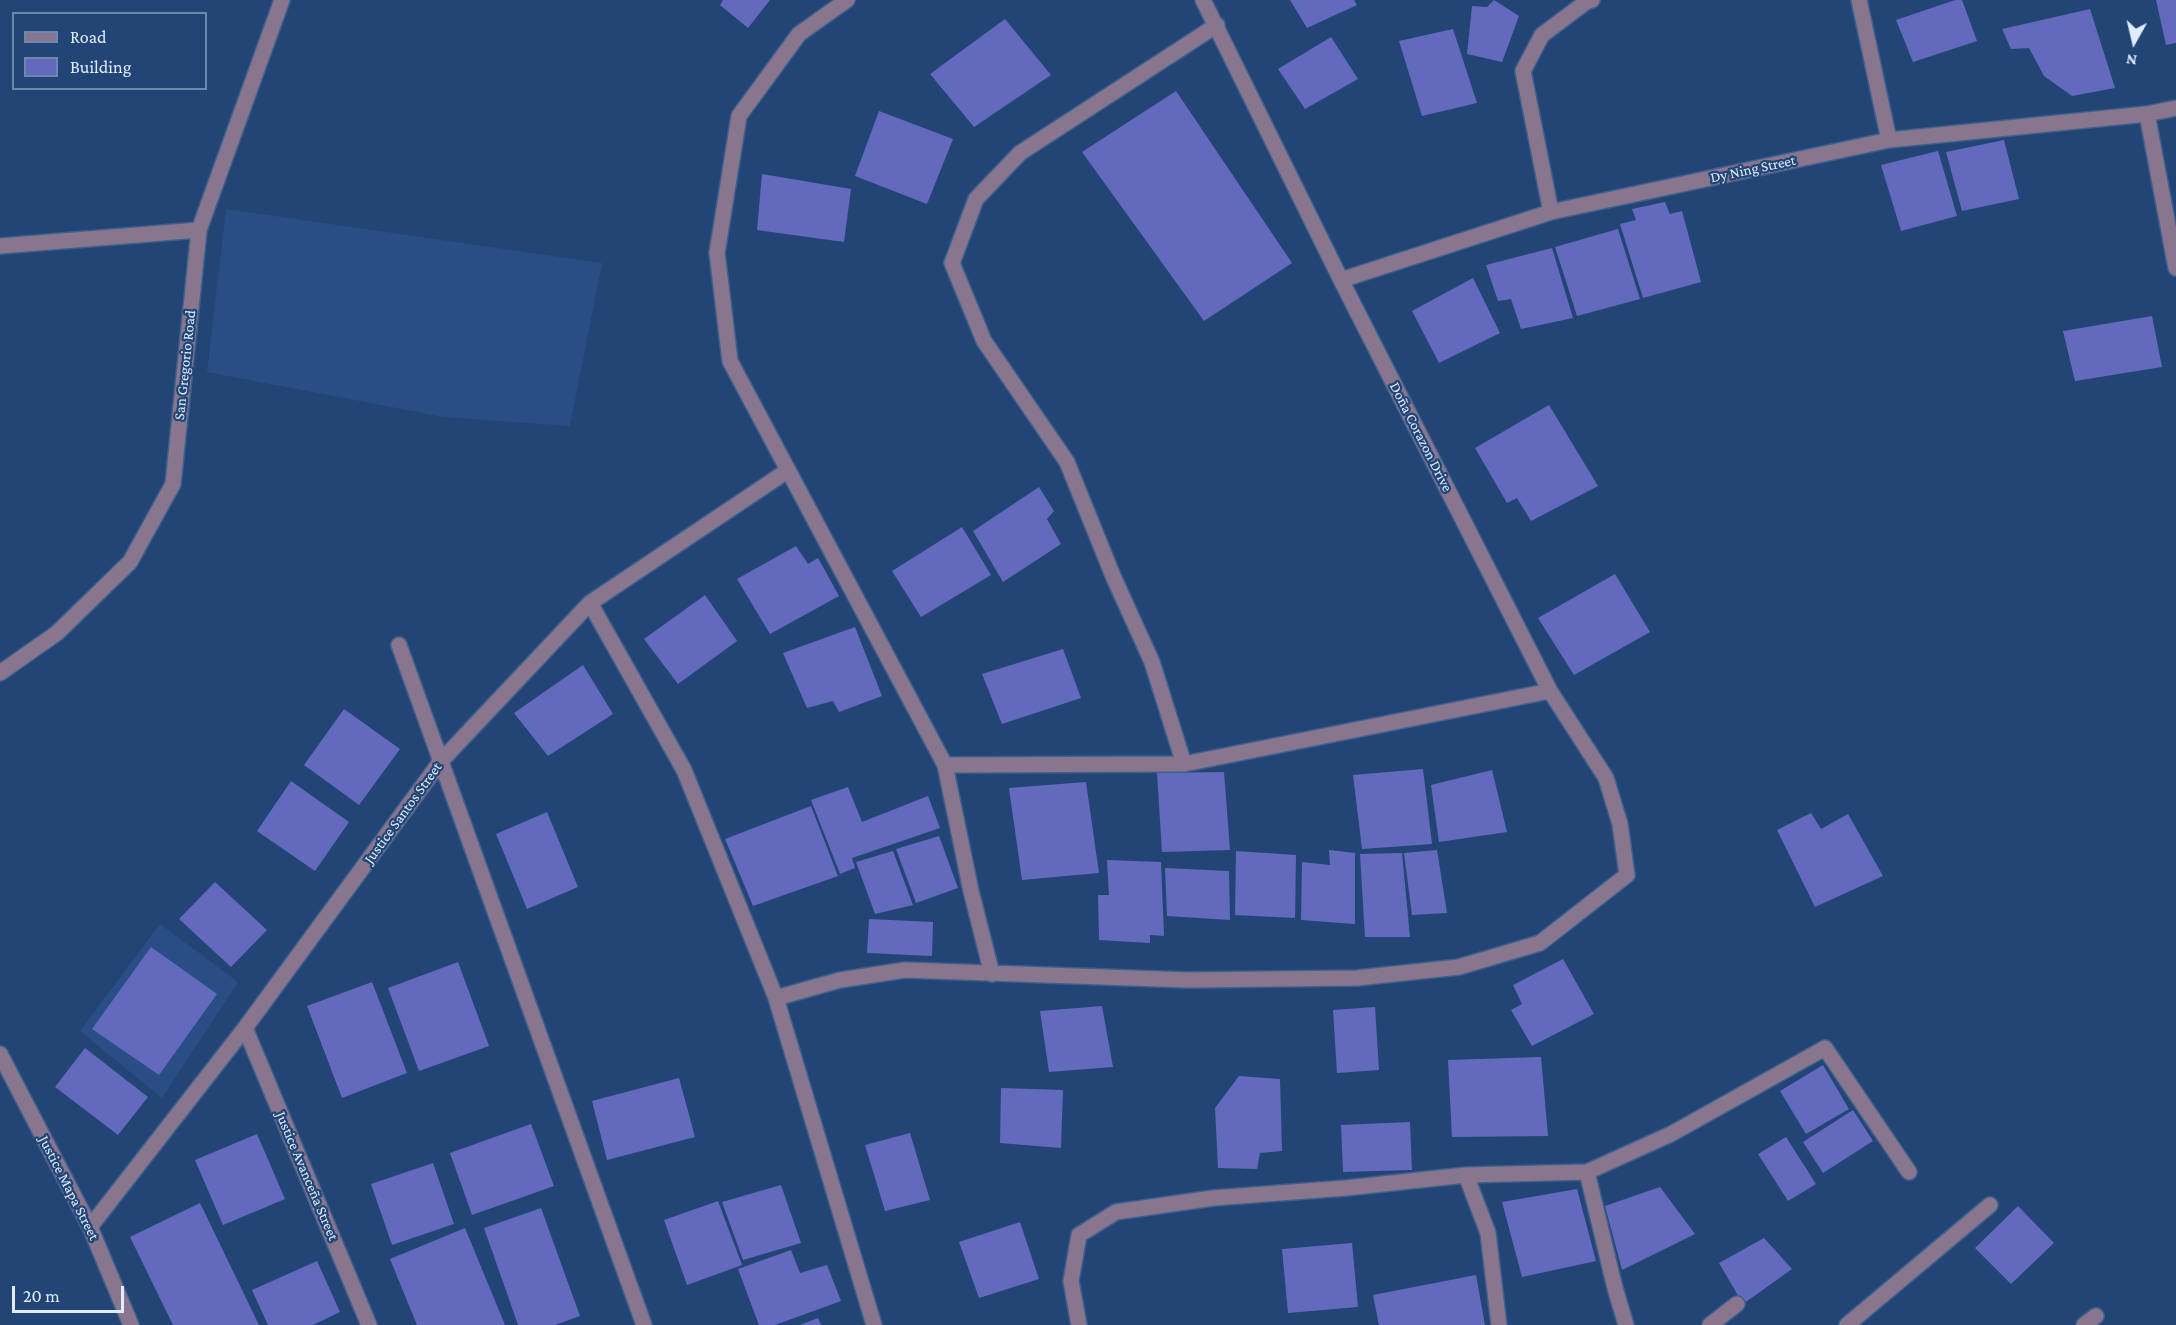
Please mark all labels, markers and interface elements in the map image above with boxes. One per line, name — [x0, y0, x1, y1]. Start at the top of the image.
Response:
legend — [12, 12, 207, 90]
north arrow — [2104, 12, 2164, 72]
text: Road — [70, 27, 107, 47]
text: N — [2125, 51, 2138, 69]
text: Building — [70, 57, 131, 77]
street label: Dy Ning Street — [1709, 151, 1797, 187]
street label: San Gregorio Road — [170, 309, 200, 421]
street label: Doña Corazon Drive — [1386, 379, 1456, 495]
street label: Justice Santos Street — [360, 759, 446, 867]
street label: Justice Avanceña Street — [272, 1109, 342, 1243]
street label: Justice Mapa Street — [35, 1133, 103, 1243]
scale bar — [15, 1274, 128, 1312]
text: 20 m — [23, 1286, 60, 1306]

